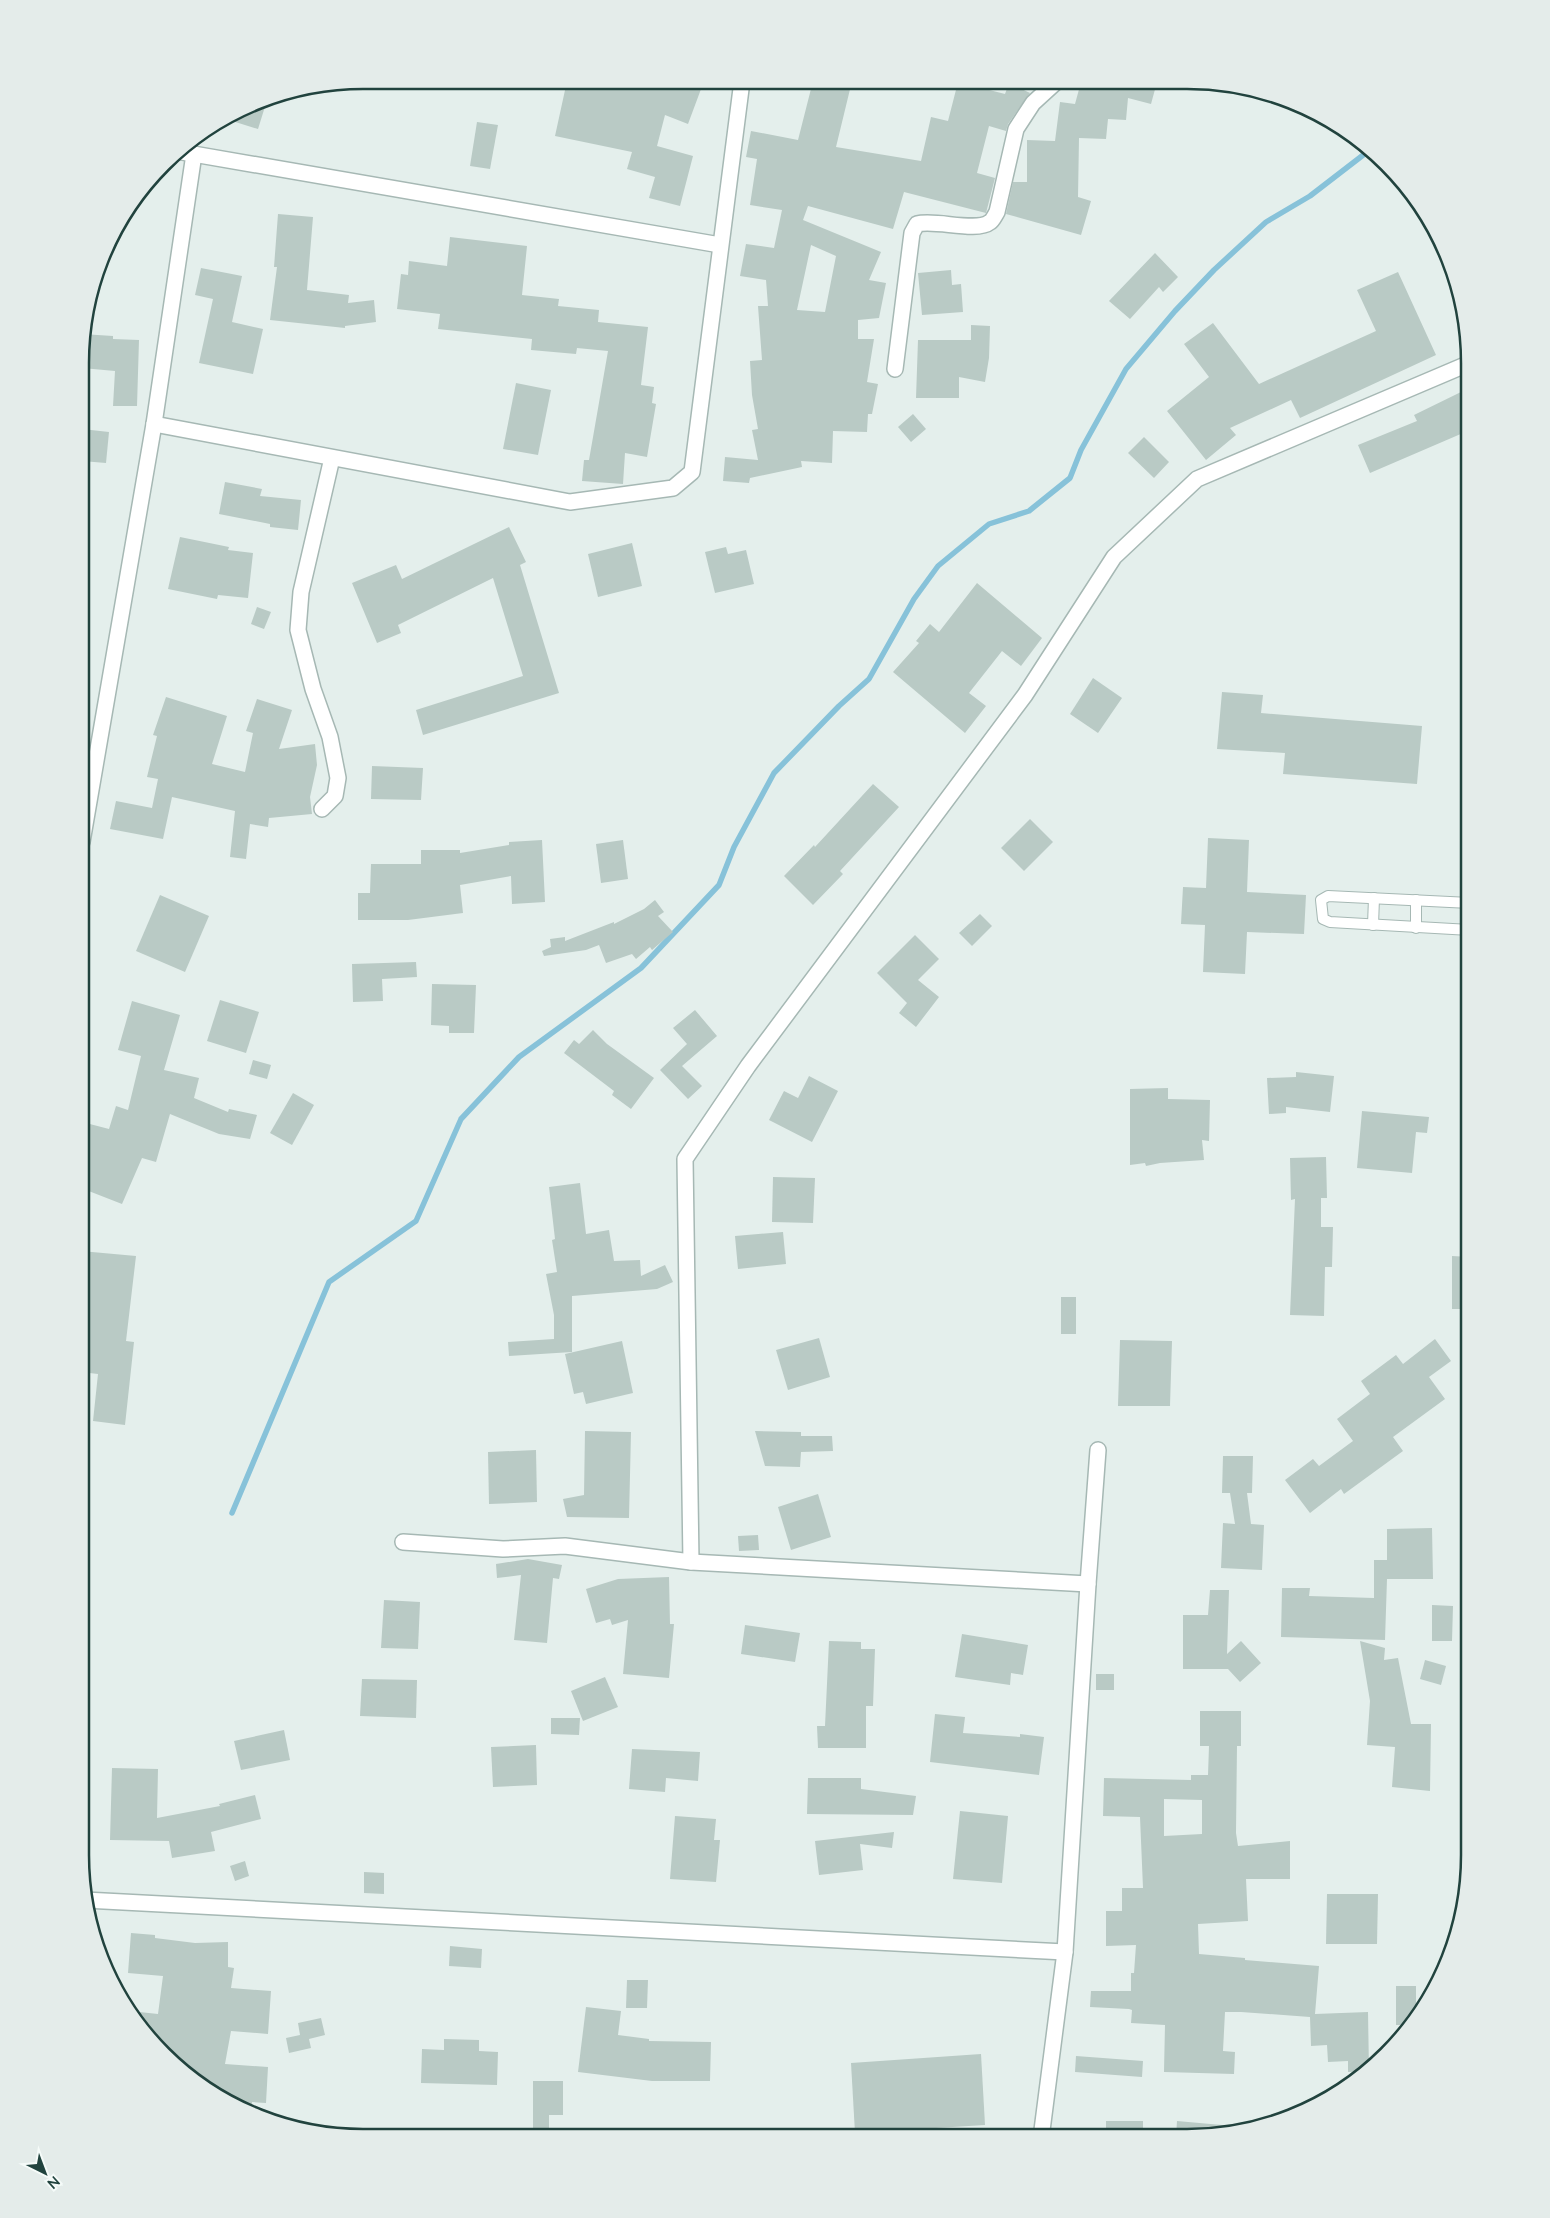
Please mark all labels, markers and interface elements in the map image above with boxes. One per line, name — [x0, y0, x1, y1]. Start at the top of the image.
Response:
north arrow — [20, 2148, 70, 2198]
text: N — [44, 2173, 64, 2193]

